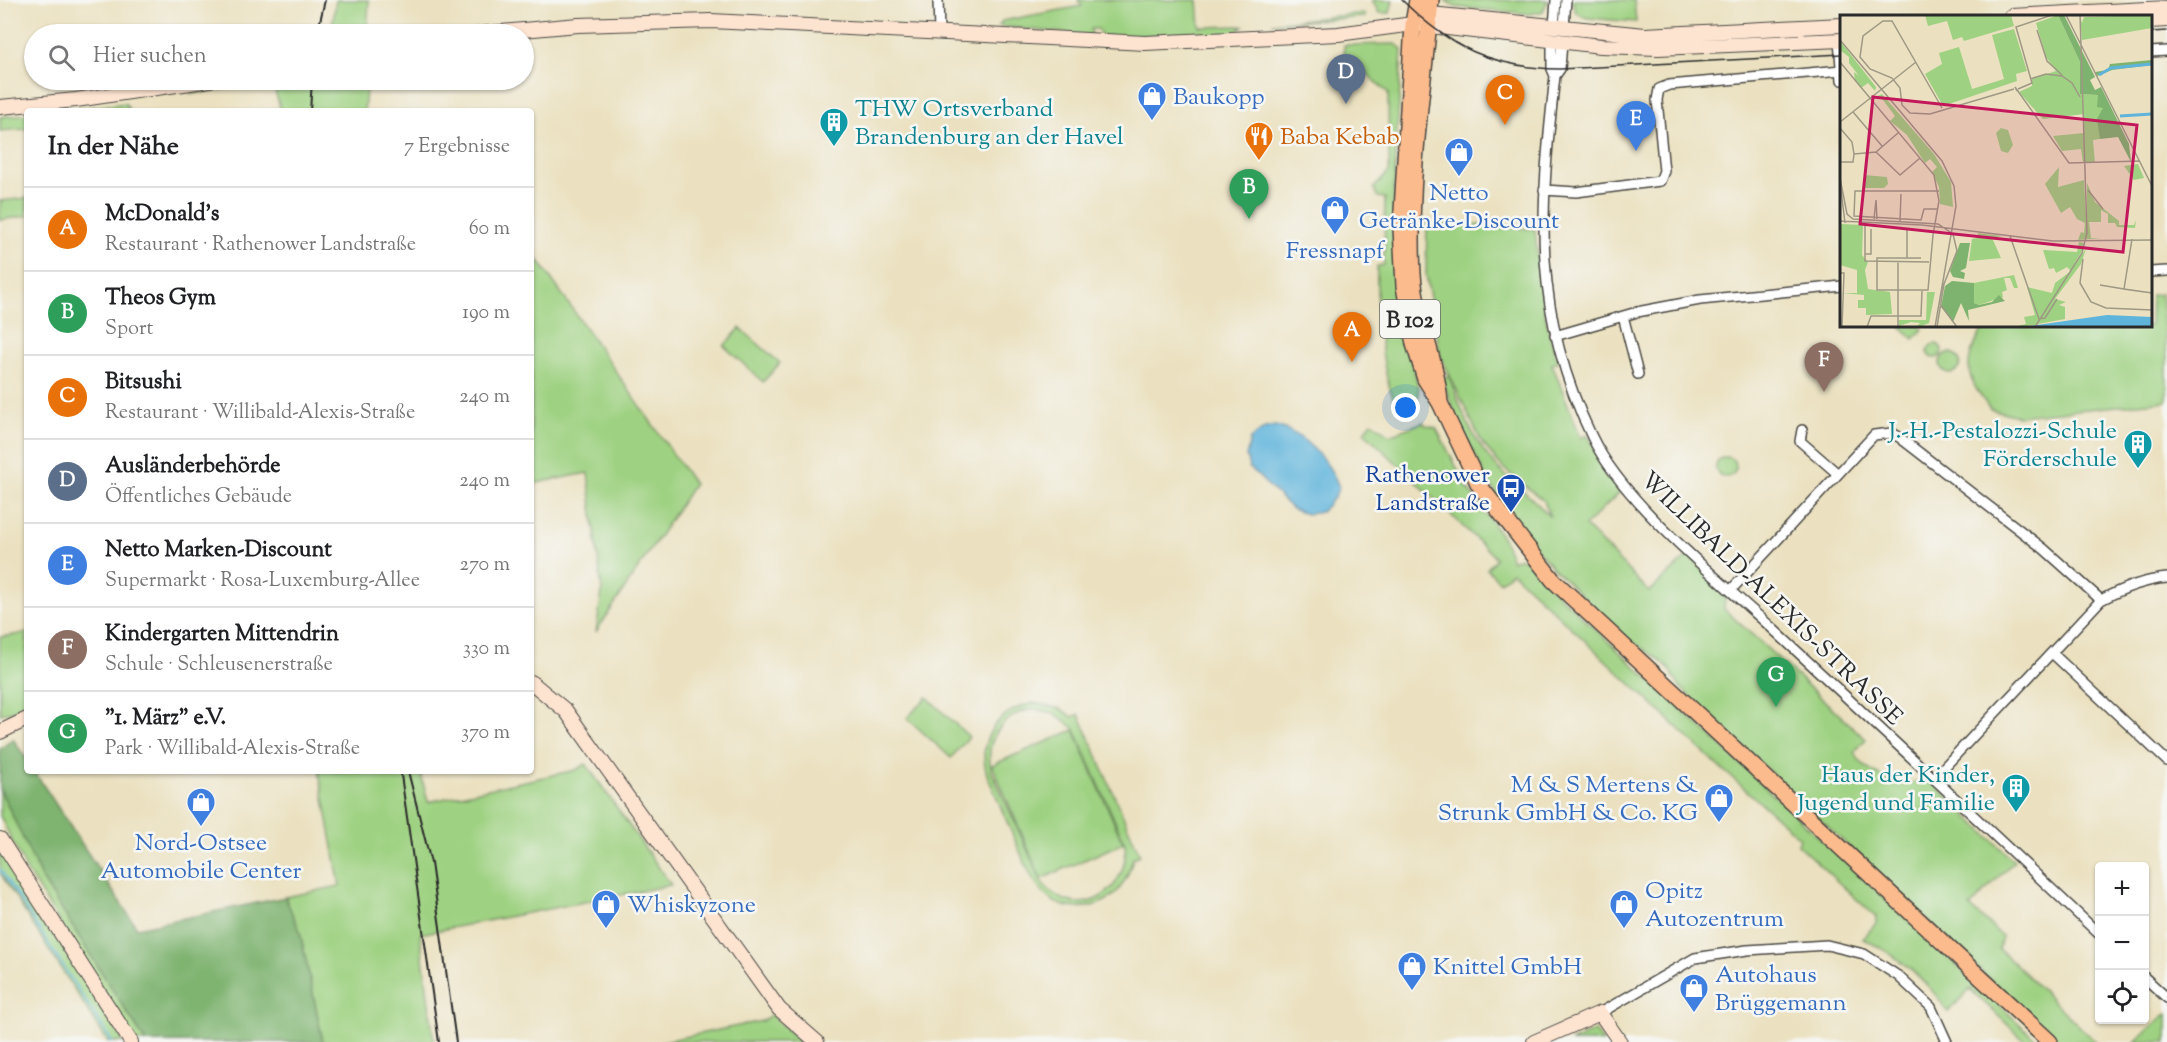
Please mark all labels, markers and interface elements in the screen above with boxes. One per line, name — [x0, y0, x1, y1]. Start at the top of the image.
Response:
inset map — [1840, 15, 2152, 327]
search box — [24, 24, 534, 90]
icon: search — [45, 41, 78, 74]
text: Hier suchen — [93, 41, 207, 73]
pin: D — [1326, 54, 1366, 104]
pin: C — [1486, 76, 1524, 125]
shop icon: Baukopp — [1136, 80, 1168, 122]
place label: Baukopp — [1173, 81, 1265, 115]
place label: THW Ortsverband Brandenburg an der Havel — [855, 93, 1124, 155]
pin: E — [1616, 102, 1656, 151]
building icon: THW Ortsverband Brandenburg an der Havel — [818, 106, 850, 148]
restaurant icon: Baba Kebab — [1243, 120, 1275, 162]
place label: Baba Kebab — [1280, 121, 1400, 155]
text: In der Nähe — [48, 129, 179, 166]
text: 7 Ergebnisse — [404, 133, 510, 162]
shop icon: Netto Getränke-Discount — [1443, 136, 1475, 178]
pin: B — [1230, 170, 1268, 219]
place label: Netto Getränke-Discount — [1359, 177, 1559, 239]
shop icon: Fressnapf — [1319, 194, 1351, 236]
text: McDonald's — [105, 199, 219, 231]
text: A — [59, 215, 76, 244]
text: 60 m — [469, 215, 510, 244]
text: Restaurant · Rathenower Landstraße — [105, 231, 416, 260]
place label: Fressnapf — [1286, 235, 1386, 269]
text: Theos Gym — [105, 283, 216, 315]
text: B — [61, 299, 74, 328]
text: 190 m — [462, 299, 510, 328]
road number: B 102 — [1380, 300, 1440, 338]
pin: A — [1332, 312, 1372, 362]
text: Sport — [105, 315, 153, 344]
pin: F — [1804, 342, 1844, 392]
text: Bitsushi — [105, 367, 182, 399]
text: C — [59, 383, 76, 412]
text: 240 m — [459, 383, 510, 412]
your location — [1391, 393, 1420, 422]
text: Restaurant · Willibald-Alexis-Straße — [105, 399, 415, 428]
place label: J.-H.-Pestalozzi-Schule Förderschule — [1887, 415, 2117, 477]
building icon: J.-H.-Pestalozzi-Schule Förderschule — [2122, 428, 2154, 470]
text: Ausländerbehörde — [105, 451, 281, 483]
place label: Rathenower Landstraße — [1365, 459, 1490, 521]
street label: WILLIBALD-ALEXIS-STRASSE — [1632, 465, 1910, 735]
text: D — [60, 467, 75, 496]
text: 240 m — [459, 467, 510, 496]
bus stop icon: Rathenower Landstraße — [1495, 472, 1527, 514]
text: Öffentliches Gebäude — [105, 483, 292, 512]
text: Netto Marken-Discount — [105, 535, 332, 567]
text: E — [61, 551, 74, 580]
text: 270 m — [460, 551, 510, 580]
text: Supermarkt · Rosa-Luxemburg-Allee — [105, 567, 420, 596]
text: Kindergarten Mittendrin — [105, 619, 339, 651]
text: F — [62, 635, 73, 664]
text: 330 m — [463, 635, 510, 664]
text: Schule · Schleusenerstraße — [105, 651, 333, 680]
pin: G — [1756, 658, 1796, 707]
text: "1. März" e.V. — [105, 703, 226, 735]
text: G — [59, 719, 76, 748]
text: 370 m — [461, 719, 510, 748]
text: Park · Willibald-Alexis-Straße — [105, 735, 360, 764]
place label: Haus der Kinder, Jugend und Familie — [1795, 759, 1995, 821]
place label: M & S Mertens & Strunk GmbH & Co. KG — [1438, 769, 1698, 831]
building icon: Haus der Kinder, Jugend und Familie — [2000, 772, 2032, 814]
shop icon: M & S Mertens & Strunk GmbH & Co. KG — [1703, 782, 1735, 824]
shop icon: Nord-Ostsee Automobile Center — [185, 786, 217, 828]
place label: Nord-Ostsee Automobile Center — [100, 827, 302, 889]
map controls — [2095, 862, 2149, 1024]
button: + — [2095, 862, 2149, 916]
place label: Opitz Autozentrum — [1645, 875, 1784, 937]
shop icon: Whiskyzone — [590, 888, 622, 930]
shop icon: Opitz Autozentrum — [1608, 888, 1640, 930]
place label: Whiskyzone — [627, 889, 756, 923]
button: − — [2095, 916, 2149, 970]
shop icon: Knittel GmbH — [1396, 950, 1428, 992]
place label: Knittel GmbH — [1433, 951, 1582, 985]
place label: Autohaus Brüggemann — [1715, 959, 1847, 1021]
button: locate — [2095, 970, 2149, 1024]
shop icon: Autohaus Brüggemann — [1678, 972, 1710, 1014]

